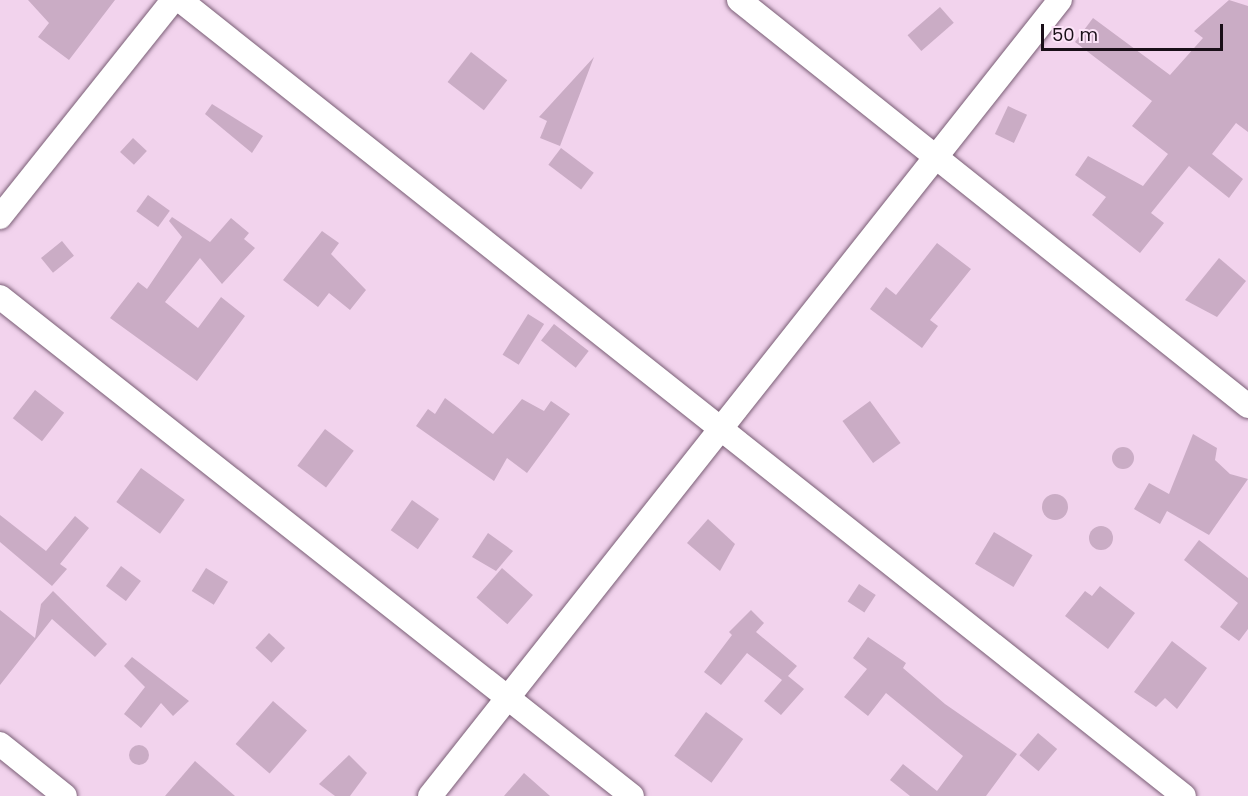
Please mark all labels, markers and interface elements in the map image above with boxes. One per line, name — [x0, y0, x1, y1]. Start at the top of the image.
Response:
scale bar — [1044, 12, 1226, 50]
text: 50 m — [1052, 22, 1098, 47]

